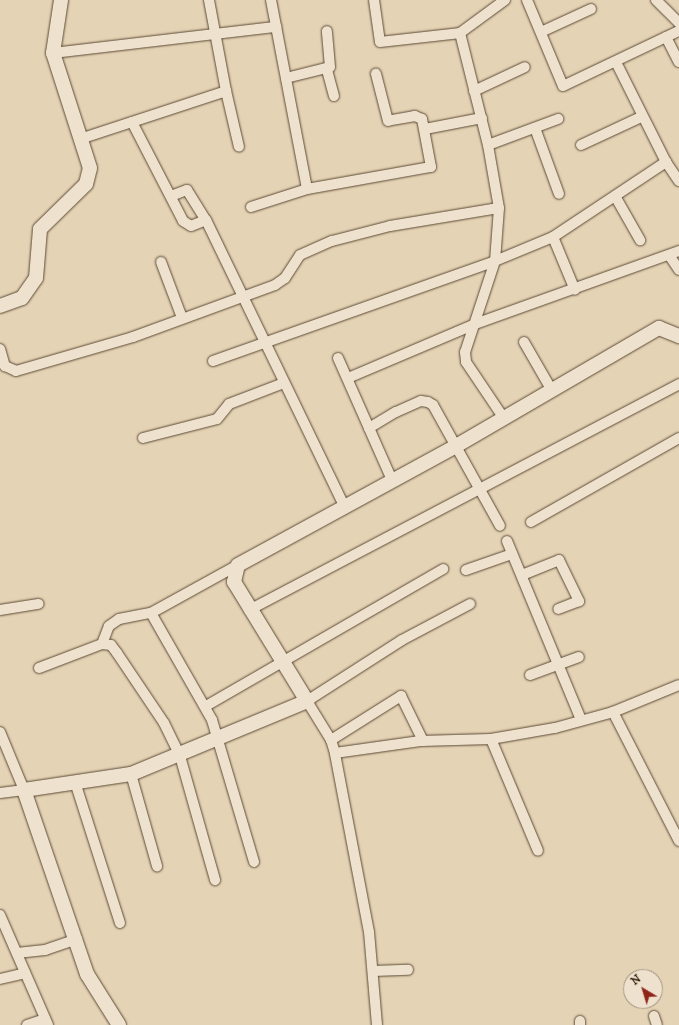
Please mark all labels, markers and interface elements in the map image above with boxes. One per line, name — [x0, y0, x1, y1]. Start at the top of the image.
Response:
north arrow — [623, 969, 663, 1009]
text: N — [628, 972, 644, 989]

